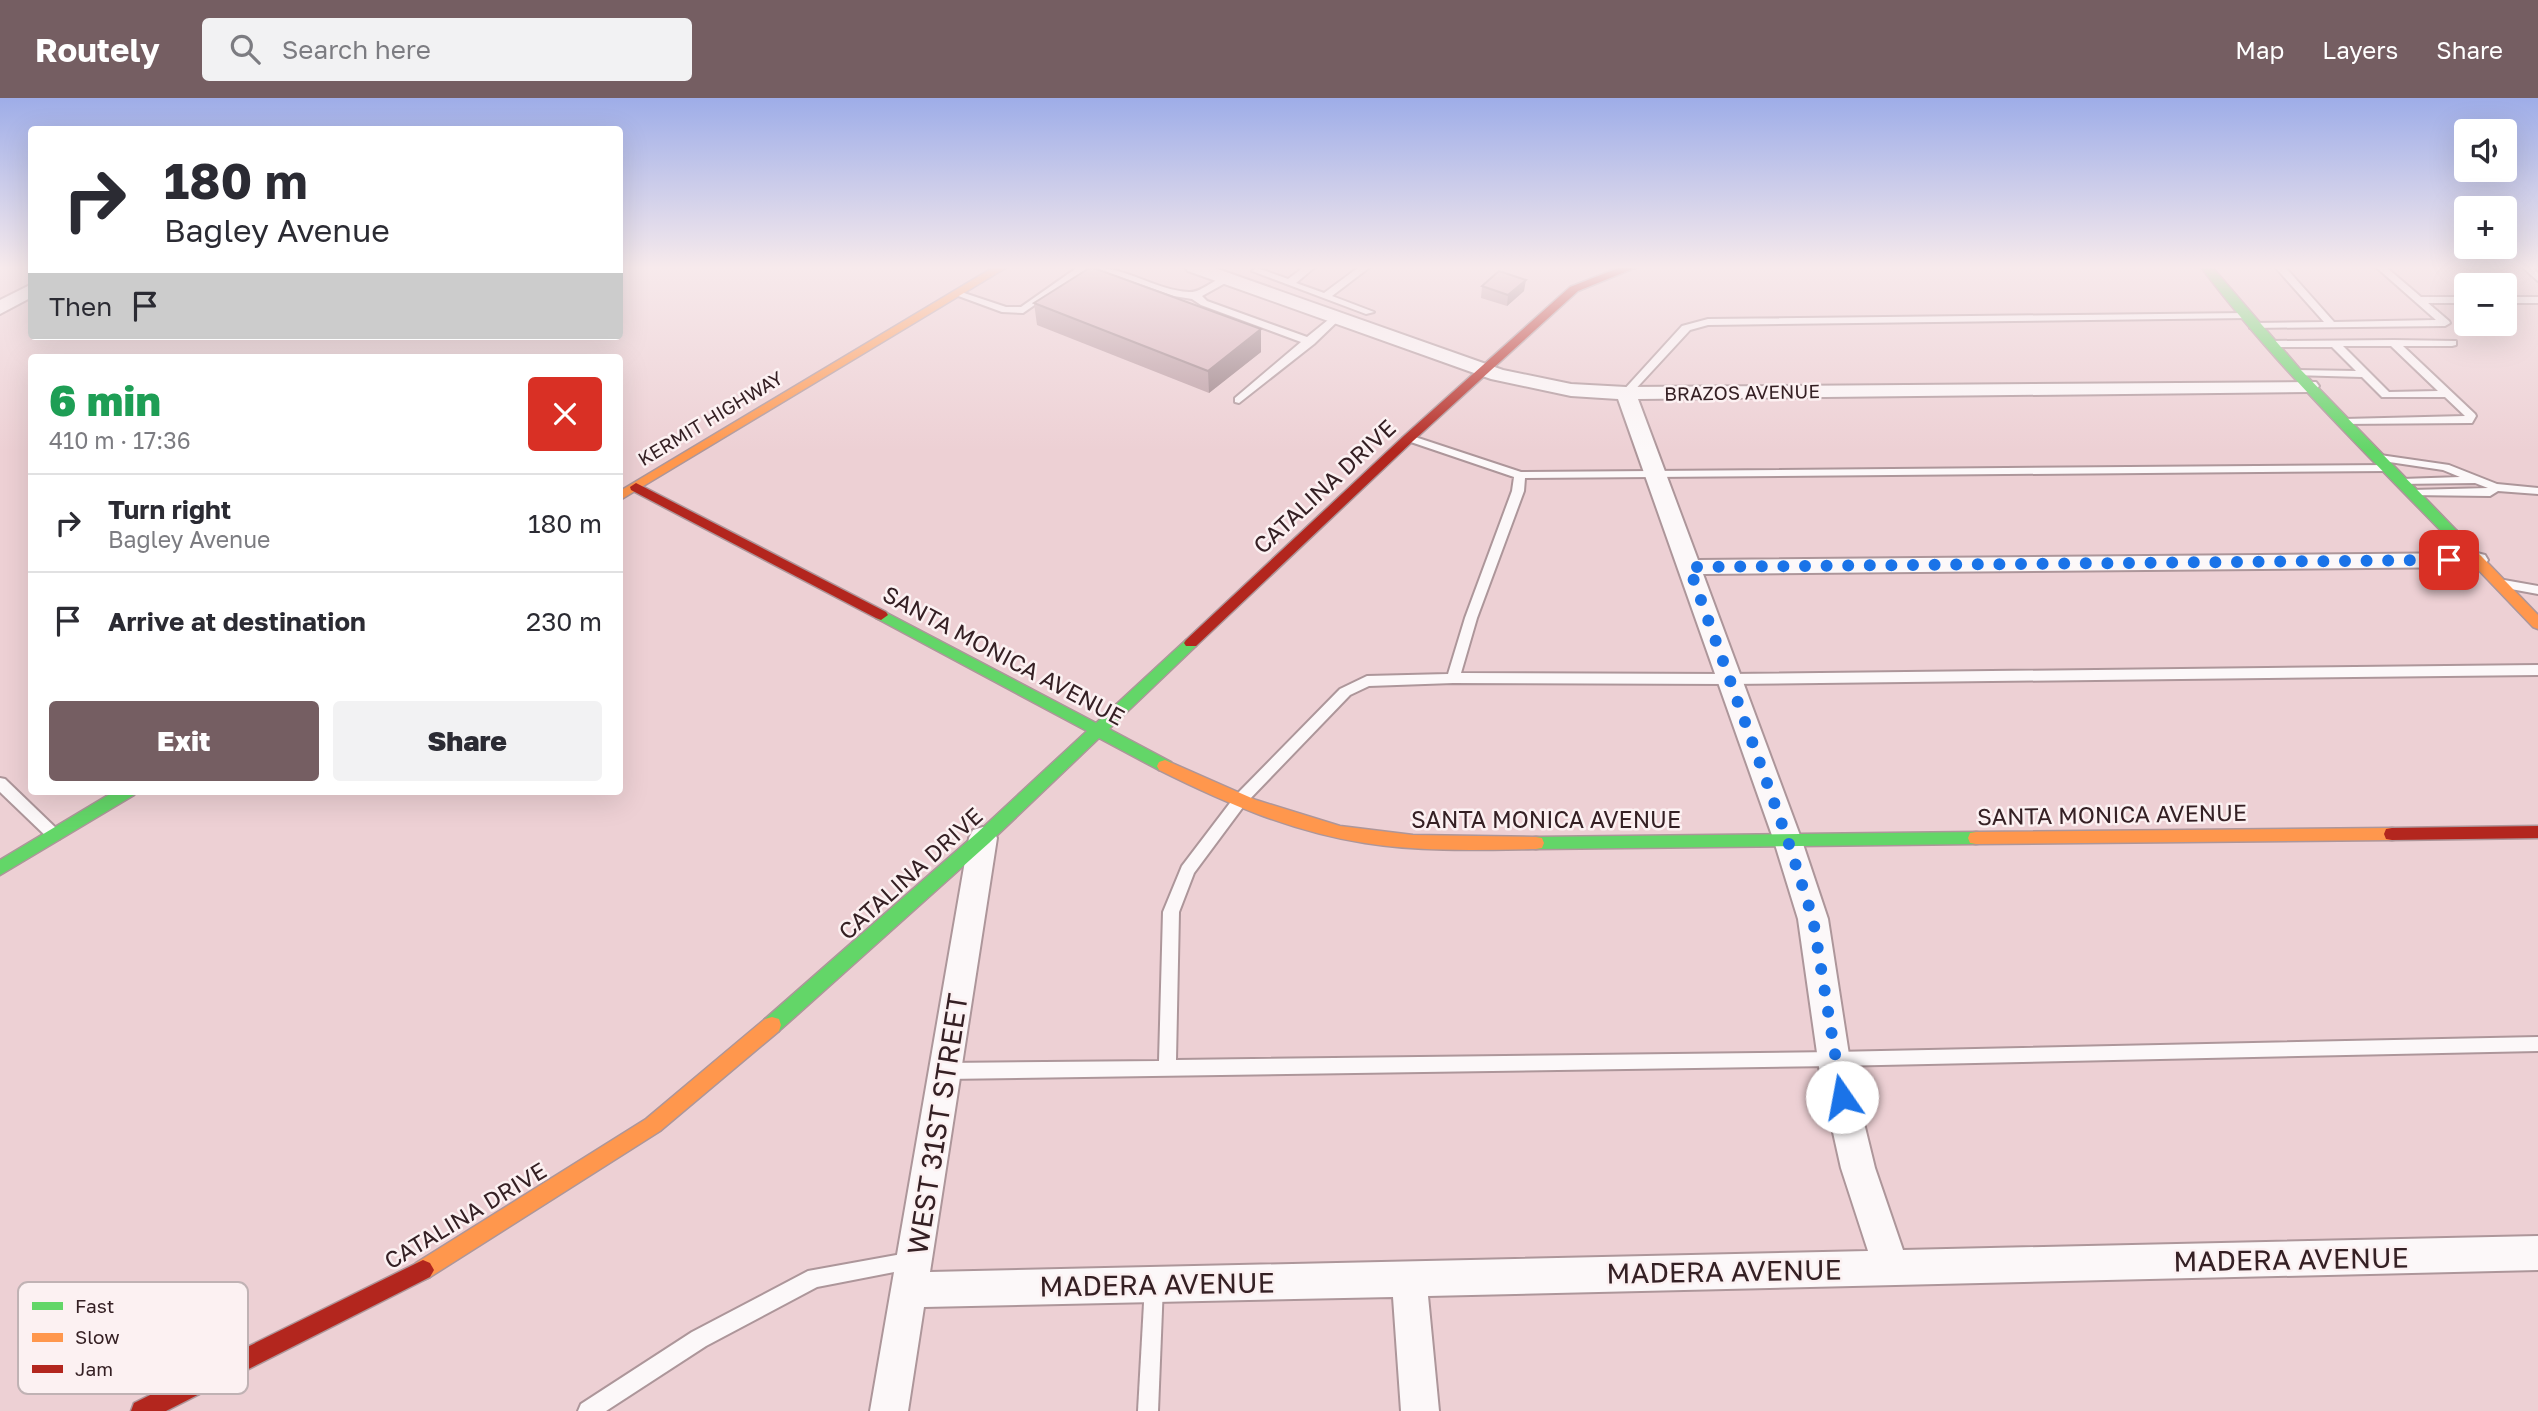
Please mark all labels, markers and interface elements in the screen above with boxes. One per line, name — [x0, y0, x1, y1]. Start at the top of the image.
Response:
search box — [202, 18, 692, 81]
text: Routely — [35, 30, 160, 69]
icon: search — [226, 30, 264, 68]
text: Search here — [282, 34, 431, 65]
text: Map — [2235, 35, 2284, 64]
text: Layers — [2322, 35, 2398, 64]
text: Share — [2436, 35, 2503, 64]
map controls — [2454, 119, 2517, 336]
button: sound — [2454, 119, 2517, 182]
text: 180 m — [164, 151, 308, 210]
icon: right — [49, 154, 140, 245]
button: + — [2454, 196, 2517, 259]
text: Bagley Avenue — [164, 211, 390, 249]
button: − — [2454, 273, 2517, 336]
icon: arrive — [126, 287, 164, 325]
text: Then — [49, 291, 112, 322]
street label: KERMIT HIGHWAY — [633, 366, 787, 470]
text: 6 min — [49, 375, 161, 425]
button: close — [528, 377, 602, 451]
street label: BRAZOS AVENUE — [1664, 379, 1820, 405]
street label: CATALINA DRIVE — [1247, 413, 1401, 559]
text: 410 m · 17:36 — [49, 426, 191, 454]
text: Turn right — [108, 494, 231, 525]
icon: right — [49, 504, 87, 542]
text: 180 m — [528, 508, 602, 539]
text: Bagley Avenue — [108, 525, 270, 553]
pin — [2419, 530, 2479, 590]
icon: arrive — [2430, 541, 2468, 579]
street label: SANTA MONICA AVENUE — [878, 579, 1130, 731]
icon: arrive — [49, 602, 87, 640]
text: Arrive at destination — [108, 606, 366, 637]
text: 230 m — [526, 606, 602, 637]
button: Exit — [49, 701, 319, 781]
button: Share — [333, 701, 602, 781]
street label: SANTA MONICA AVENUE — [1977, 798, 2247, 830]
street label: CATALINA DRIVE — [832, 801, 988, 945]
street label: SANTA MONICA AVENUE — [1411, 805, 1681, 833]
street label: WEST 31ST STREET — [900, 991, 974, 1257]
position arrow — [1805, 1060, 1879, 1134]
street label: CATALINA DRIVE — [379, 1156, 551, 1274]
street label: MADERA AVENUE — [2173, 1240, 2409, 1278]
street label: MADERA AVENUE — [1606, 1252, 1842, 1290]
street label: MADERA AVENUE — [1039, 1265, 1275, 1303]
legend — [18, 1282, 248, 1394]
text: Fast — [75, 1294, 114, 1317]
text: Slow — [75, 1325, 120, 1348]
text: Jam — [75, 1357, 113, 1380]

